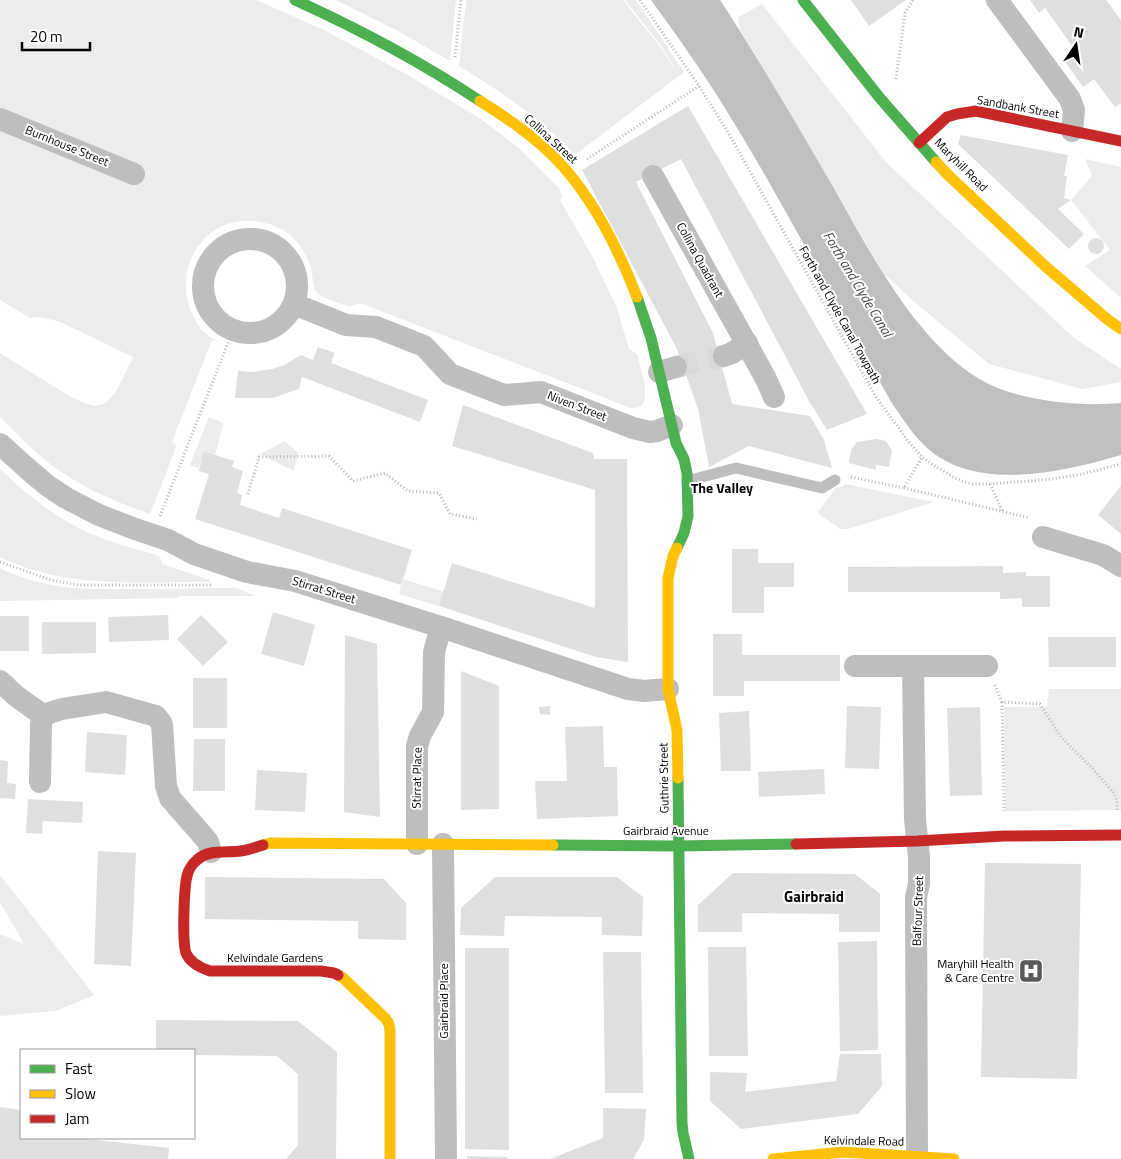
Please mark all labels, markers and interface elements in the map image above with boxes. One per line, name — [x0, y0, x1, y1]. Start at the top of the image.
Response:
scale bar — [22, 20, 90, 52]
north arrow — [1051, 20, 1101, 70]
text: N — [1072, 21, 1086, 43]
text: 20 m — [30, 25, 63, 48]
street label: Sandbank Street — [975, 90, 1062, 123]
street label: Collina Street — [520, 109, 583, 169]
street label: Burnhouse Street — [22, 120, 113, 171]
street label: Maryhill Road — [930, 133, 993, 196]
street label: Collina Quadrant — [672, 219, 729, 302]
water label: Forth and Clyde Canal — [818, 227, 899, 342]
street label: Forth and Clyde Canal Towpath — [794, 242, 886, 387]
street label: Niven Street — [545, 385, 610, 426]
district label: The Valley — [691, 477, 753, 498]
street label: Stirrat Street — [290, 571, 359, 608]
street label: Guthrie Street — [653, 742, 674, 814]
street label: Stirrat Place — [406, 747, 427, 809]
street label: Gairbraid Avenue — [623, 821, 709, 840]
street label: Balfour Street — [907, 875, 928, 947]
district label: Gairbraid — [784, 885, 844, 908]
street label: Kelvindale Gardens — [227, 948, 323, 967]
place label: Maryhill Health & Care Centre — [937, 954, 1014, 987]
hospital icon: Maryhill Health & Care Centre — [1018, 958, 1044, 984]
street label: Gairbraid Place — [434, 963, 453, 1039]
legend — [20, 1049, 195, 1139]
text: Fast — [65, 1057, 93, 1080]
text: Slow — [65, 1082, 96, 1105]
text: Jam — [65, 1107, 89, 1130]
street label: Kelvindale Road — [824, 1130, 904, 1151]

